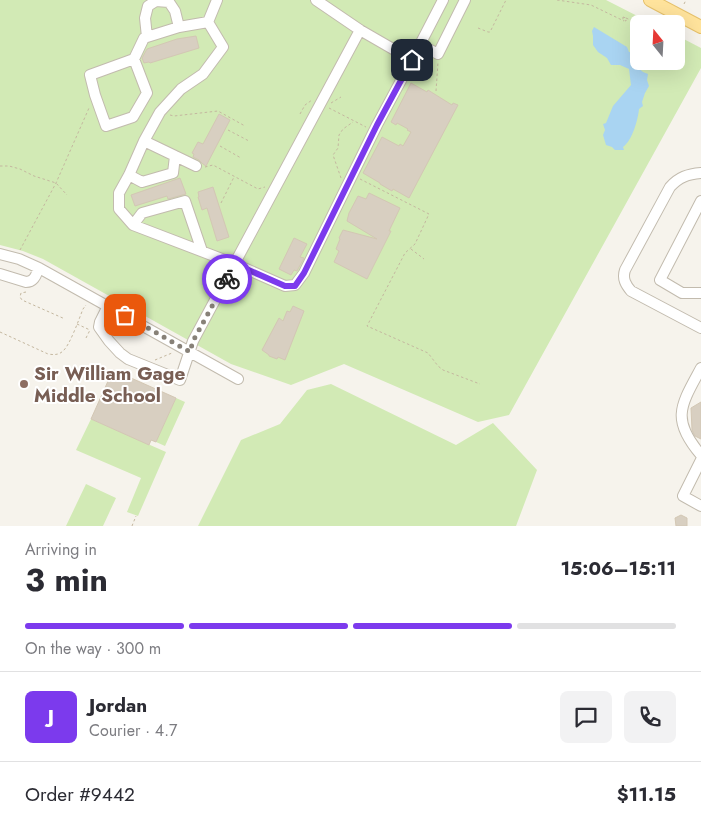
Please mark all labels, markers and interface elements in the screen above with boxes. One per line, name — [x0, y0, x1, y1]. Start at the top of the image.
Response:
north arrow — [630, 15, 685, 70]
map controls — [630, 15, 685, 70]
pin — [391, 39, 433, 81]
icon: home — [398, 46, 426, 74]
courier — [202, 254, 252, 304]
icon: bike — [213, 265, 241, 293]
pin — [104, 294, 146, 336]
icon: bag — [111, 301, 139, 329]
place label: Sir William Gage Middle School — [34, 360, 185, 409]
marker: Sir William Gage Middle School — [18, 378, 30, 390]
text: Arriving in — [25, 538, 97, 561]
text: 15:06–15:11 — [560, 555, 676, 582]
text: 3 min — [25, 557, 108, 603]
text: On the way · 300 m — [25, 637, 161, 660]
button: chat — [560, 691, 612, 743]
button: phone — [624, 691, 676, 743]
text: Jordan — [89, 692, 147, 719]
text: J — [48, 703, 54, 730]
text: Courier · 4.7 — [89, 719, 177, 742]
text: Order #9442 — [25, 781, 135, 808]
text: $11.15 — [617, 781, 676, 808]

